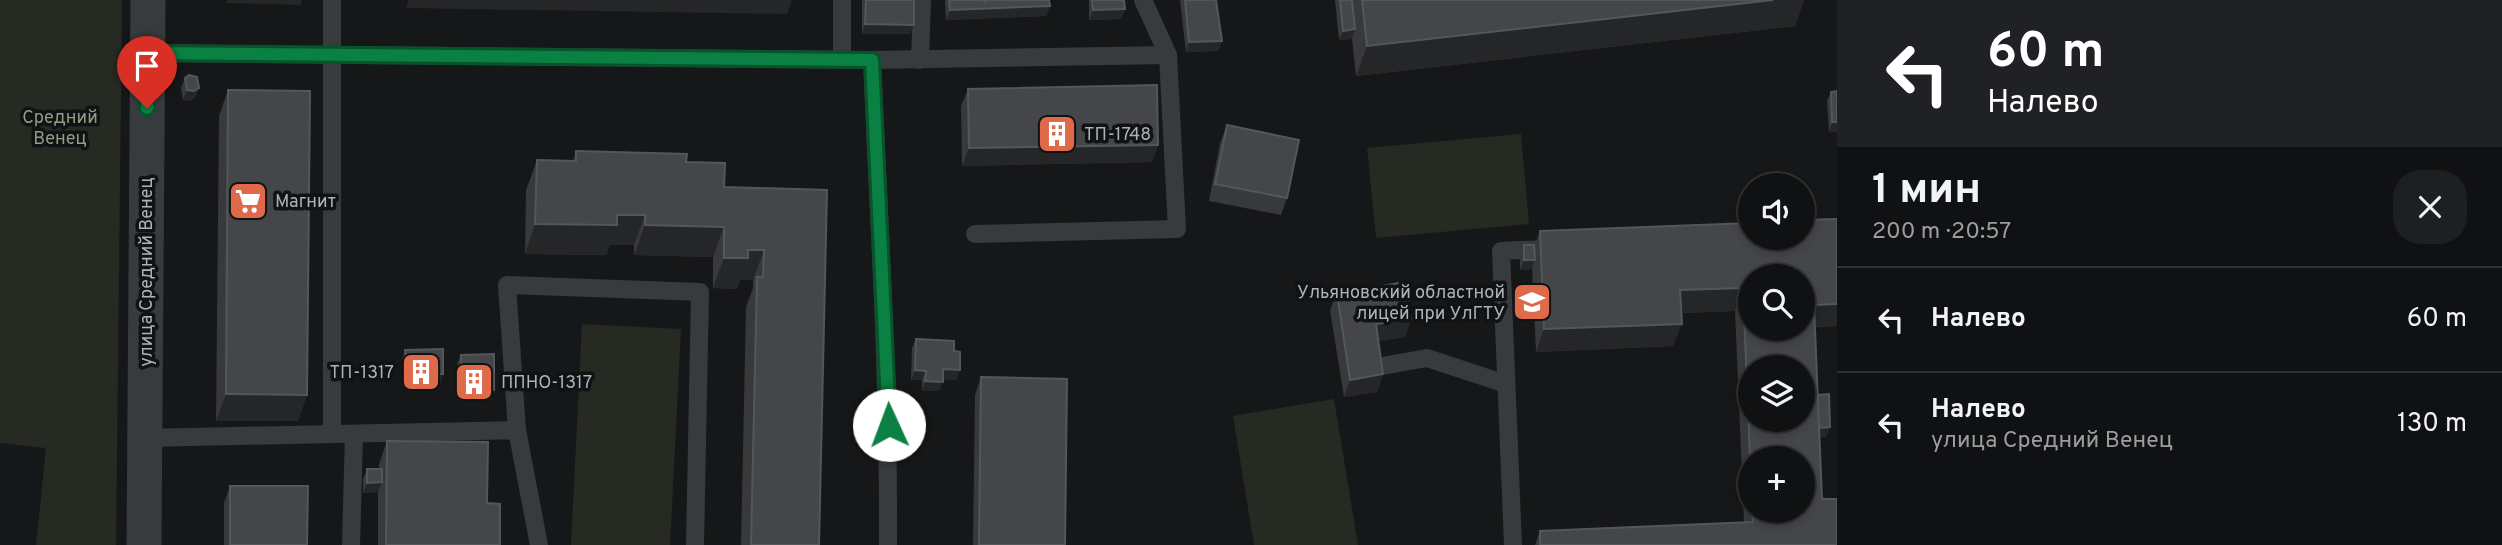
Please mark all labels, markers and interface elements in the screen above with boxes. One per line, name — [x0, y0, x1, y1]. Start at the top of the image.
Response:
text: 60 m — [1987, 23, 2105, 85]
icon: left — [1872, 28, 1963, 119]
pin — [117, 36, 177, 108]
icon: arrive — [128, 47, 166, 85]
text: Налево — [1987, 84, 2099, 124]
park label: Средний Венец — [22, 107, 98, 151]
building icon: ТП-1748 — [1036, 113, 1078, 155]
place label: ТП-1748 — [1084, 124, 1151, 147]
text: 1 мин — [1872, 165, 1981, 218]
button: close — [2393, 170, 2467, 244]
map controls — [1738, 173, 1815, 523]
button: sound — [1738, 173, 1815, 250]
street label: улица Средний Венец — [136, 177, 159, 367]
supermarket icon: Магнит — [227, 180, 269, 222]
place label: Магнит — [275, 191, 336, 214]
text: 200 m · 20:57 — [1872, 218, 2011, 247]
button: search — [1738, 264, 1815, 341]
school or university icon: Ульяновский областной лицей при УлГТУ — [1511, 281, 1553, 323]
place label: Ульяновский областной лицей при УлГТУ — [1297, 282, 1505, 326]
icon: left — [1872, 301, 1910, 339]
text: Налево — [1931, 303, 2026, 336]
text: 60 m — [2407, 303, 2467, 336]
building icon: ТП-1317 — [400, 351, 442, 393]
button: layers — [1738, 355, 1815, 432]
building icon: ППНО-1317 — [453, 361, 495, 403]
place label: ТП-1317 — [330, 362, 394, 385]
place label: ППНО-1317 — [501, 372, 592, 395]
position arrow — [852, 388, 926, 462]
text: Налево — [1931, 394, 2026, 427]
icon: left — [1872, 406, 1910, 444]
text: 130 m — [2397, 408, 2467, 441]
text: улица Средний Венец — [1931, 427, 2173, 456]
button: + — [1738, 446, 1815, 523]

